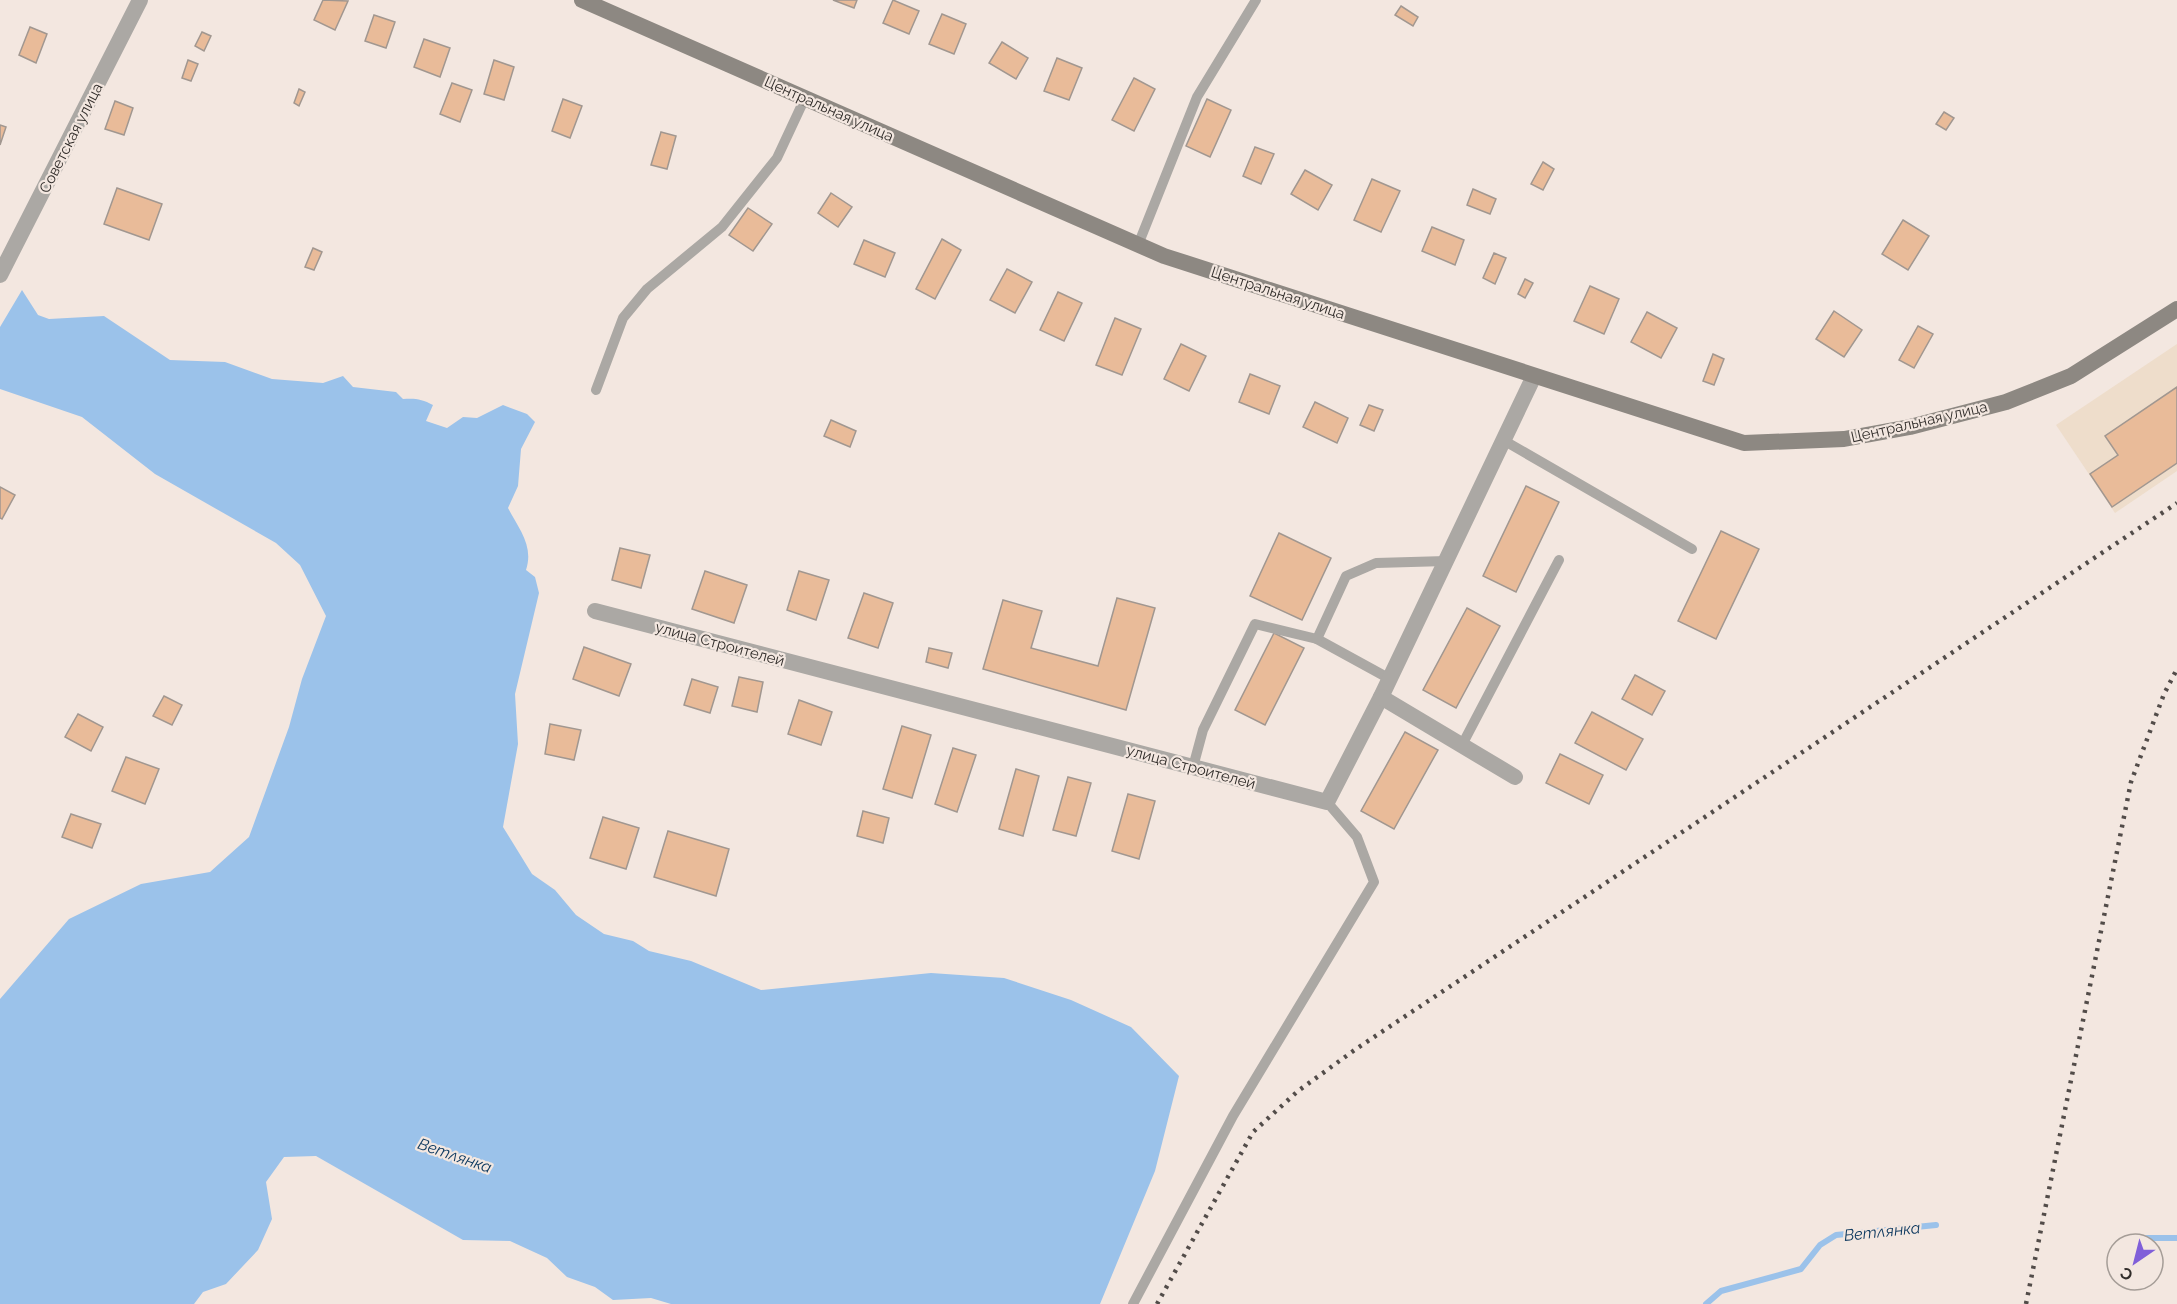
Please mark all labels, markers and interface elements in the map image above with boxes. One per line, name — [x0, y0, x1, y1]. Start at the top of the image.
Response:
street label: Центральная улица — [762, 72, 896, 146]
street label: Советская улица — [36, 80, 106, 196]
street label: Центральная улица — [1209, 263, 1347, 323]
street label: Центральная улица — [1849, 398, 1989, 446]
street label: улица Строителей — [653, 618, 787, 670]
street label: улица Строителей — [1124, 741, 1258, 793]
water label: Ветлянка — [415, 1134, 495, 1177]
water label: Ветлянка — [1843, 1218, 1922, 1245]
north arrow — [2105, 1232, 2165, 1292]
text: С — [2117, 1263, 2137, 1285]

